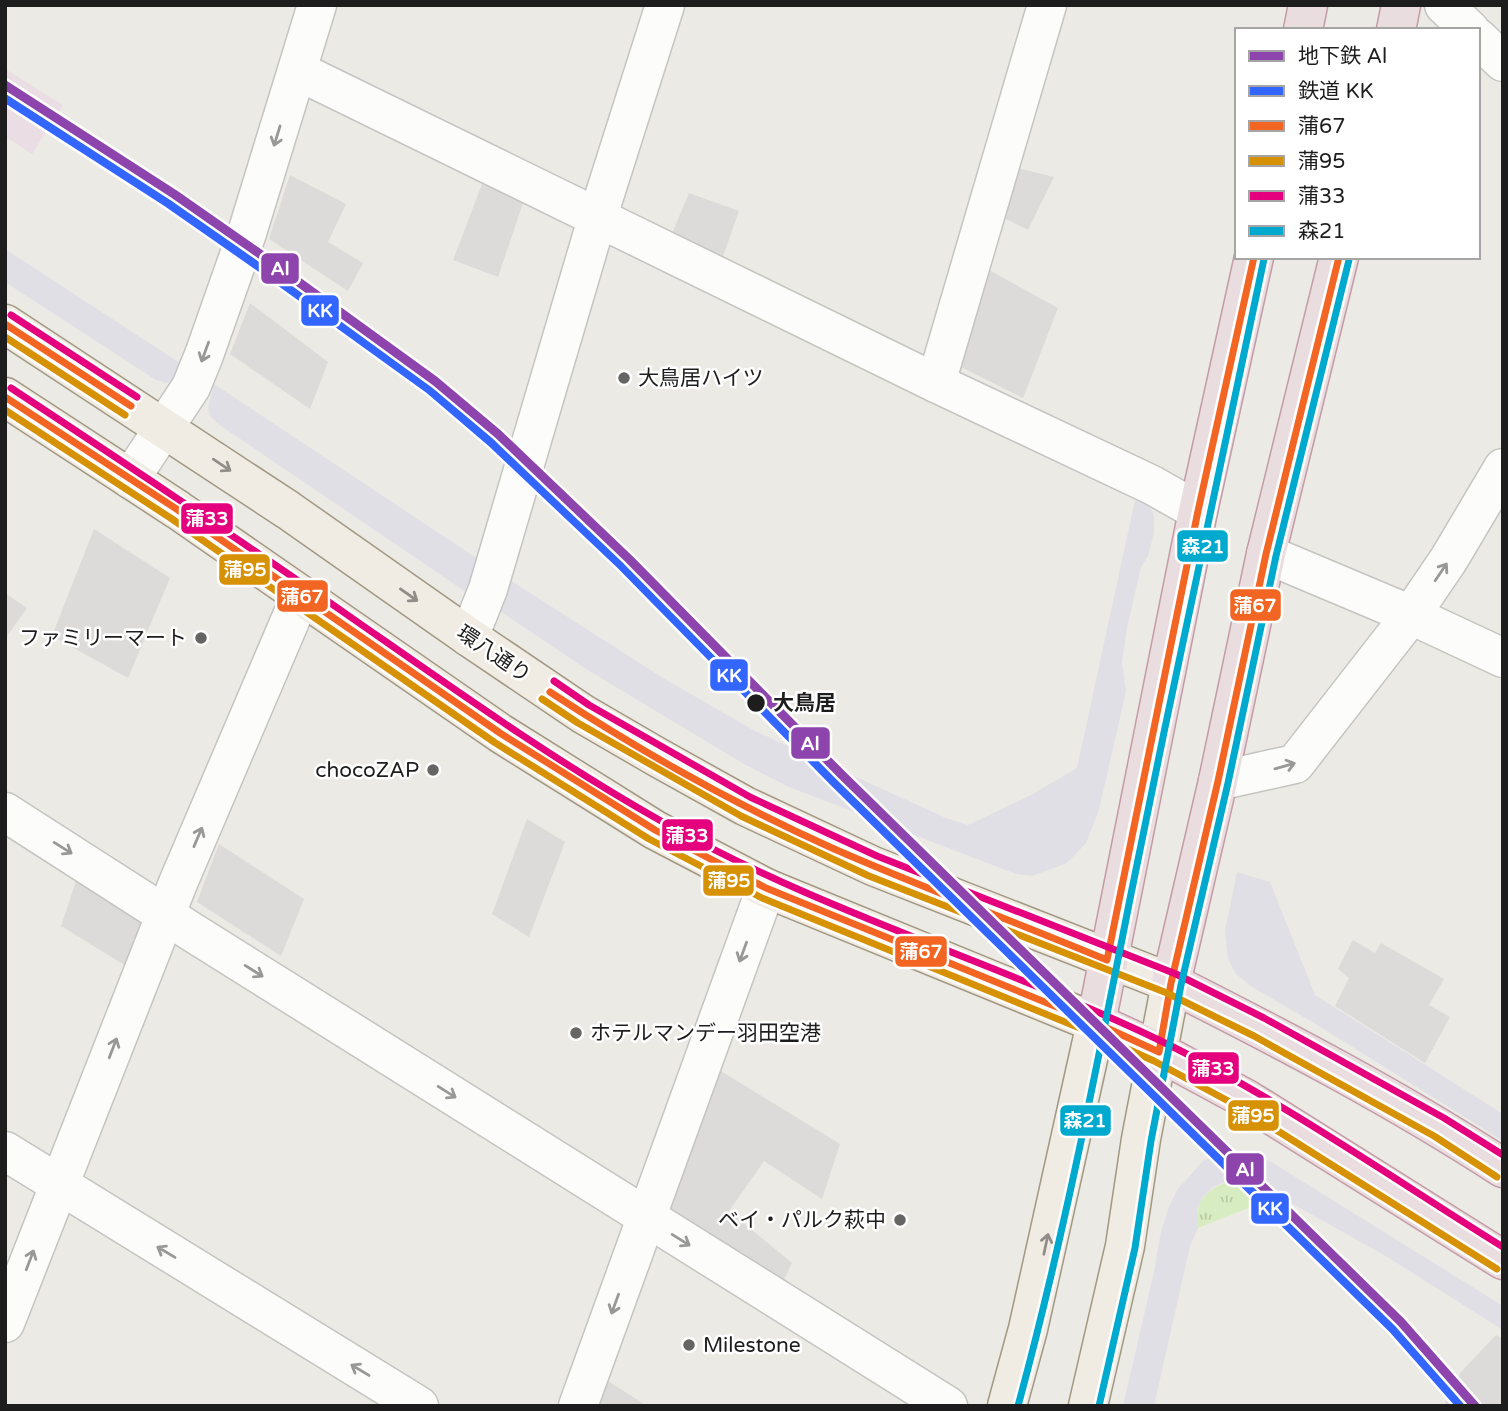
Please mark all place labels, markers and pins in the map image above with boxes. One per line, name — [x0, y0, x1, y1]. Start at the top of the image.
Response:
place label: 大鳥居ハイツ — [638, 366, 764, 391]
marker: 大鳥居ハイツ — [616, 370, 632, 386]
place label: ファミリーマート — [19, 626, 187, 651]
marker: ファミリーマート — [193, 630, 209, 646]
place label: 大鳥居 — [773, 691, 836, 716]
marker: 大鳥居 — [745, 692, 767, 714]
place label: chocoZAP — [315, 758, 419, 783]
marker: chocoZAP — [425, 762, 441, 778]
place label: ホテルマンデー羽田空港 — [590, 1021, 821, 1046]
marker: ホテルマンデー羽田空港 — [568, 1025, 584, 1041]
place label: ベイ・パルク萩中 — [718, 1208, 886, 1233]
marker: ベイ・パルク萩中 — [892, 1212, 908, 1228]
place label: Milestone — [703, 1333, 801, 1358]
marker: Milestone — [681, 1337, 697, 1353]

